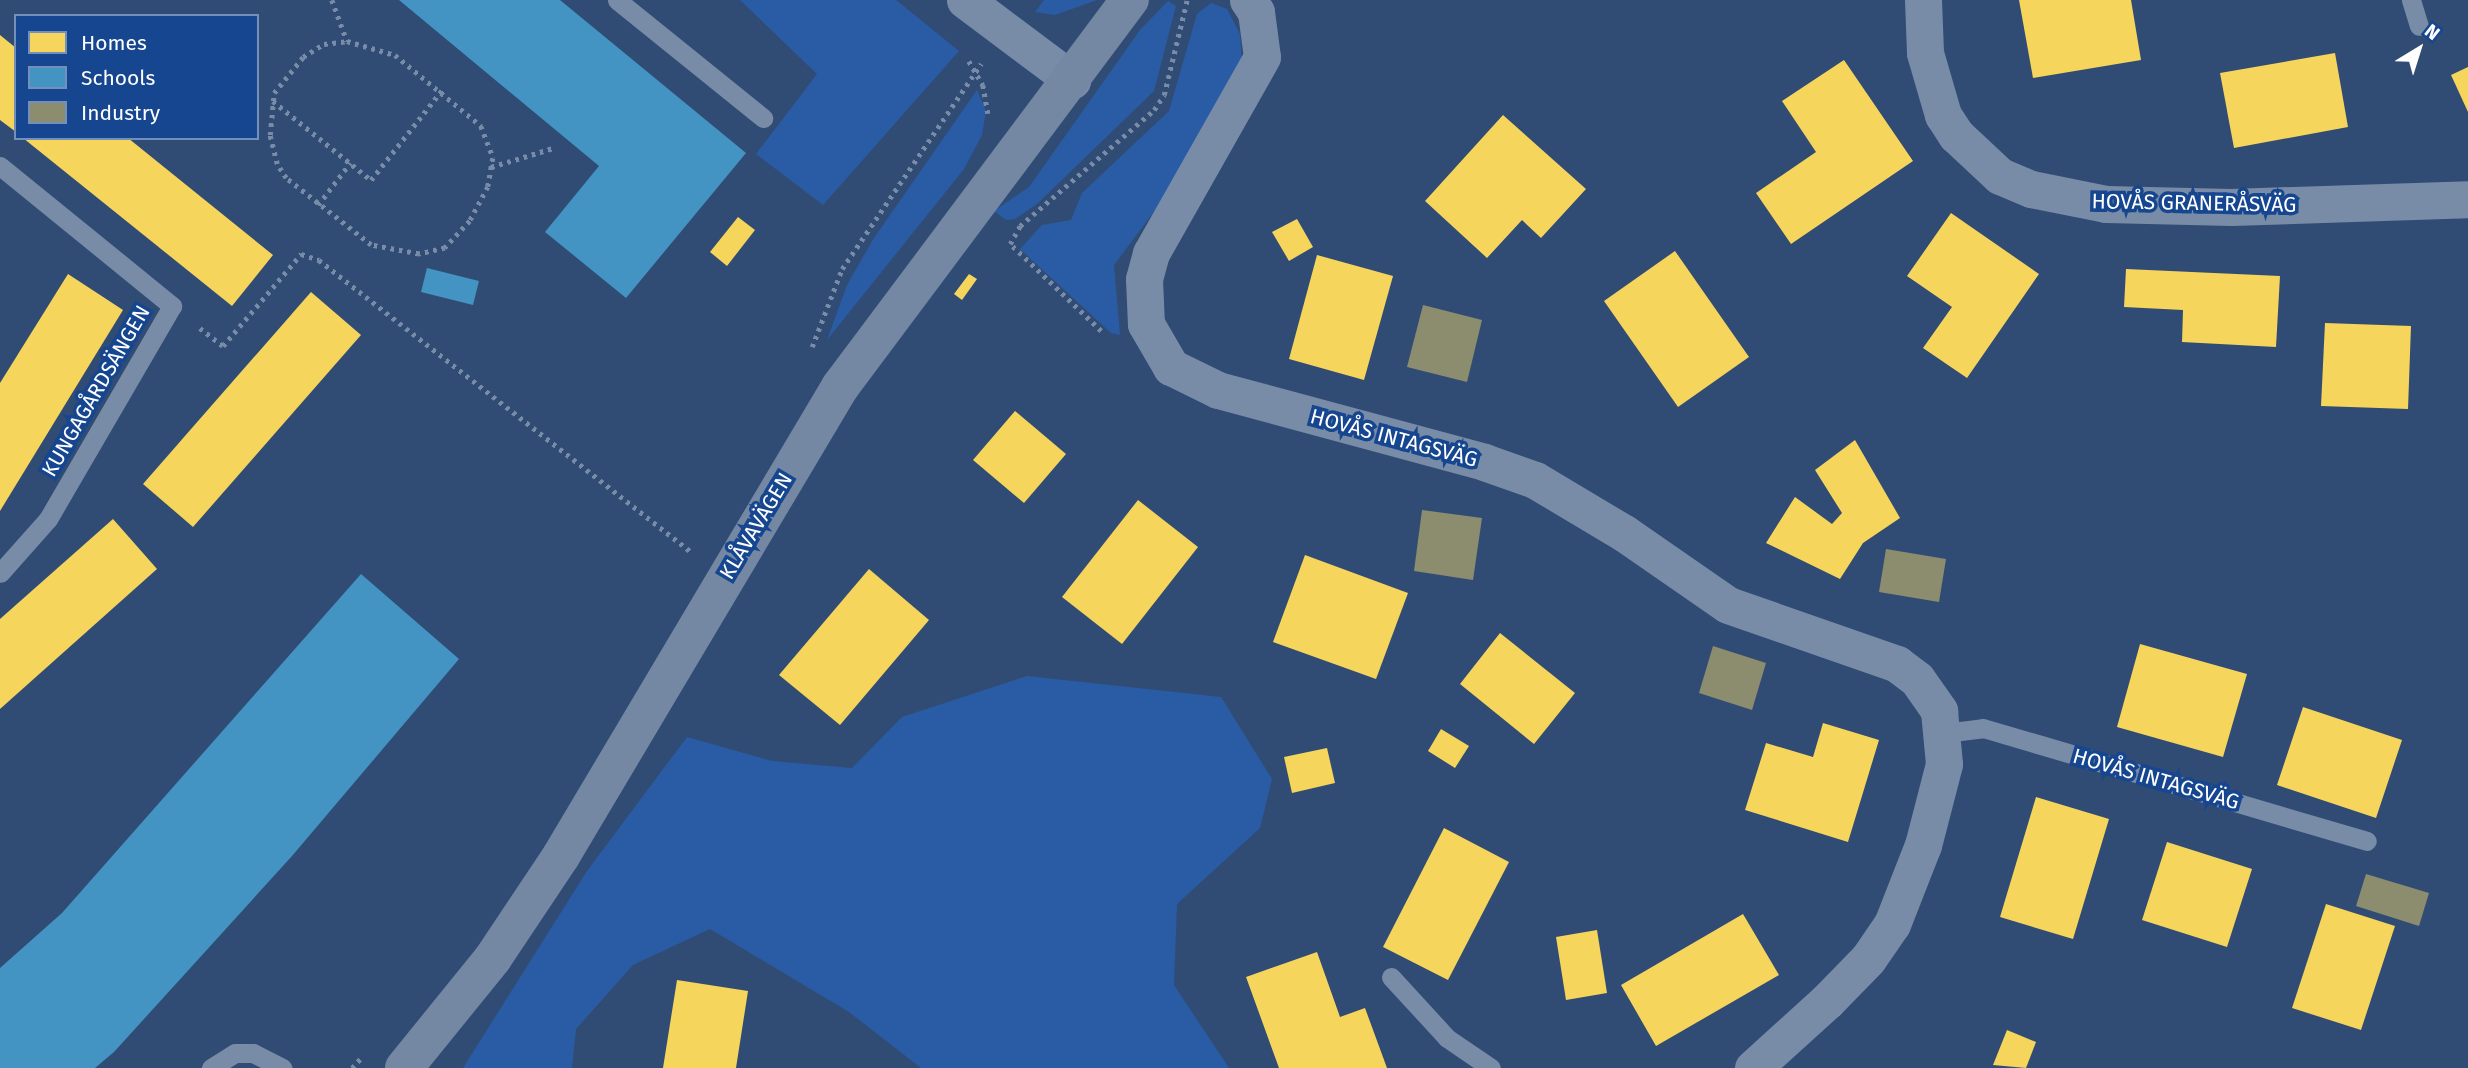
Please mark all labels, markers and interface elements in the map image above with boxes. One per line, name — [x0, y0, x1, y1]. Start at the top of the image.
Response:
legend — [14, 14, 259, 140]
north arrow — [2384, 14, 2454, 84]
text: N — [2420, 19, 2444, 45]
text: Homes — [81, 30, 147, 56]
text: Schools — [81, 65, 155, 91]
text: Industry — [81, 100, 160, 126]
street label: HOVÅS GRANERÅSVÄG — [2091, 189, 2297, 217]
street label: KUNGAGÅRDSÄNGEN — [37, 301, 155, 481]
street label: HOVÅS INTAGSVÄG — [1308, 404, 1480, 472]
street label: KLÅVAVÄGEN — [714, 468, 798, 584]
street label: HOVÅS INTAGSVÄG — [2070, 743, 2242, 815]

